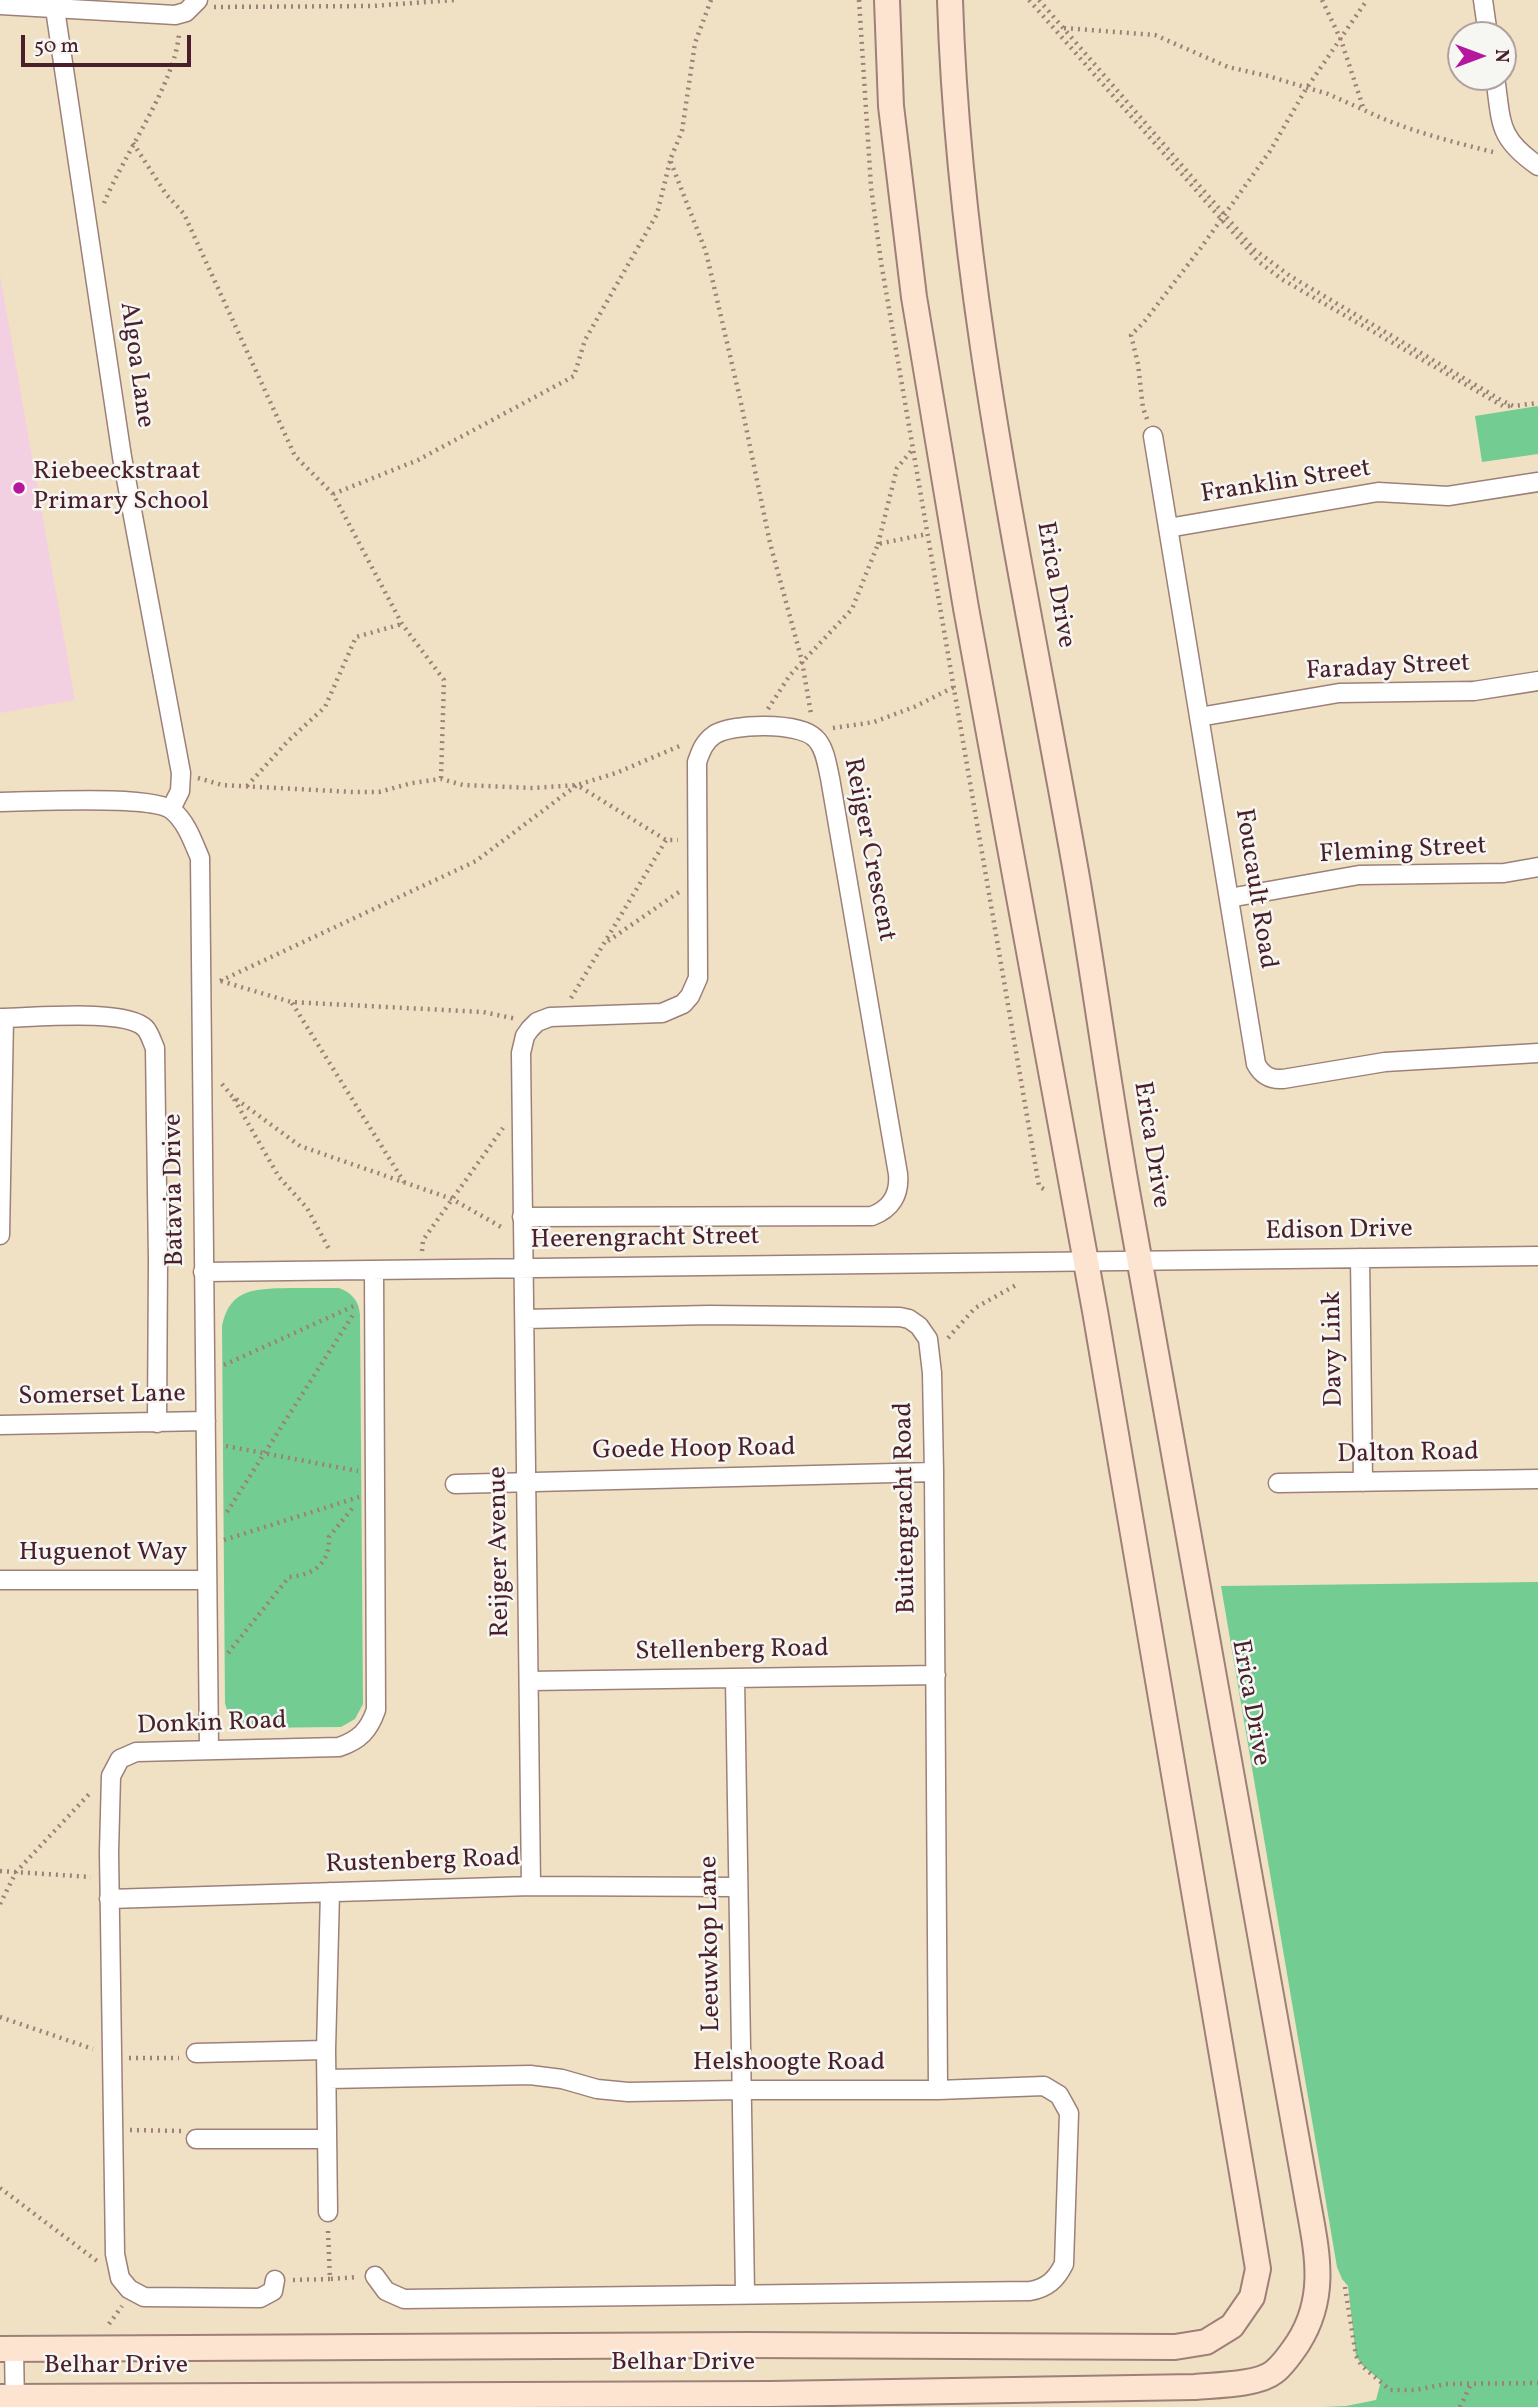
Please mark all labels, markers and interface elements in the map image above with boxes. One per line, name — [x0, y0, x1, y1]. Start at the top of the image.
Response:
scale bar — [24, 21, 194, 65]
north arrow — [1447, 21, 1517, 91]
text: 50 m — [34, 32, 79, 61]
text: N — [1488, 49, 1514, 63]
street label: Algoa Lane — [111, 300, 159, 430]
street label: Franklin Street — [1199, 454, 1373, 512]
place label: Riebeeckstraat Primary School — [33, 457, 209, 518]
marker: Riebeeckstraat Primary School — [11, 480, 27, 496]
street label: Erica Drive — [1028, 519, 1080, 651]
street label: Faraday Street — [1305, 649, 1471, 689]
street label: Reijger Crescent — [835, 756, 901, 944]
street label: Foucault Road — [1226, 807, 1282, 971]
street label: Fleming Street — [1318, 832, 1488, 872]
street label: Erica Drive — [1125, 1080, 1175, 1210]
street label: Batavia Drive — [159, 1113, 193, 1267]
street label: Edison Drive — [1265, 1215, 1413, 1249]
street label: Heerengracht Street — [530, 1222, 760, 1258]
street label: Davy Link — [1318, 1291, 1352, 1407]
street label: Somerset Lane — [18, 1380, 186, 1414]
street label: Buitengracht Road — [890, 1402, 924, 1614]
street label: Goede Hoop Road — [592, 1434, 796, 1468]
street label: Dalton Road — [1337, 1438, 1479, 1472]
street label: Reijger Avenue — [484, 1466, 518, 1638]
street label: Huguenot Way — [19, 1538, 187, 1570]
street label: Stellenberg Road — [635, 1635, 829, 1669]
street label: Erica Drive — [1223, 1637, 1275, 1769]
street label: Donkin Road — [137, 1707, 287, 1743]
street label: Rustenberg Road — [325, 1844, 521, 1882]
street label: Leeuwkop Lane — [695, 1856, 729, 2032]
street label: Helshoogte Road — [693, 2048, 885, 2080]
street label: Belhar Drive — [611, 2348, 755, 2380]
street label: Belhar Drive — [44, 2351, 188, 2383]

